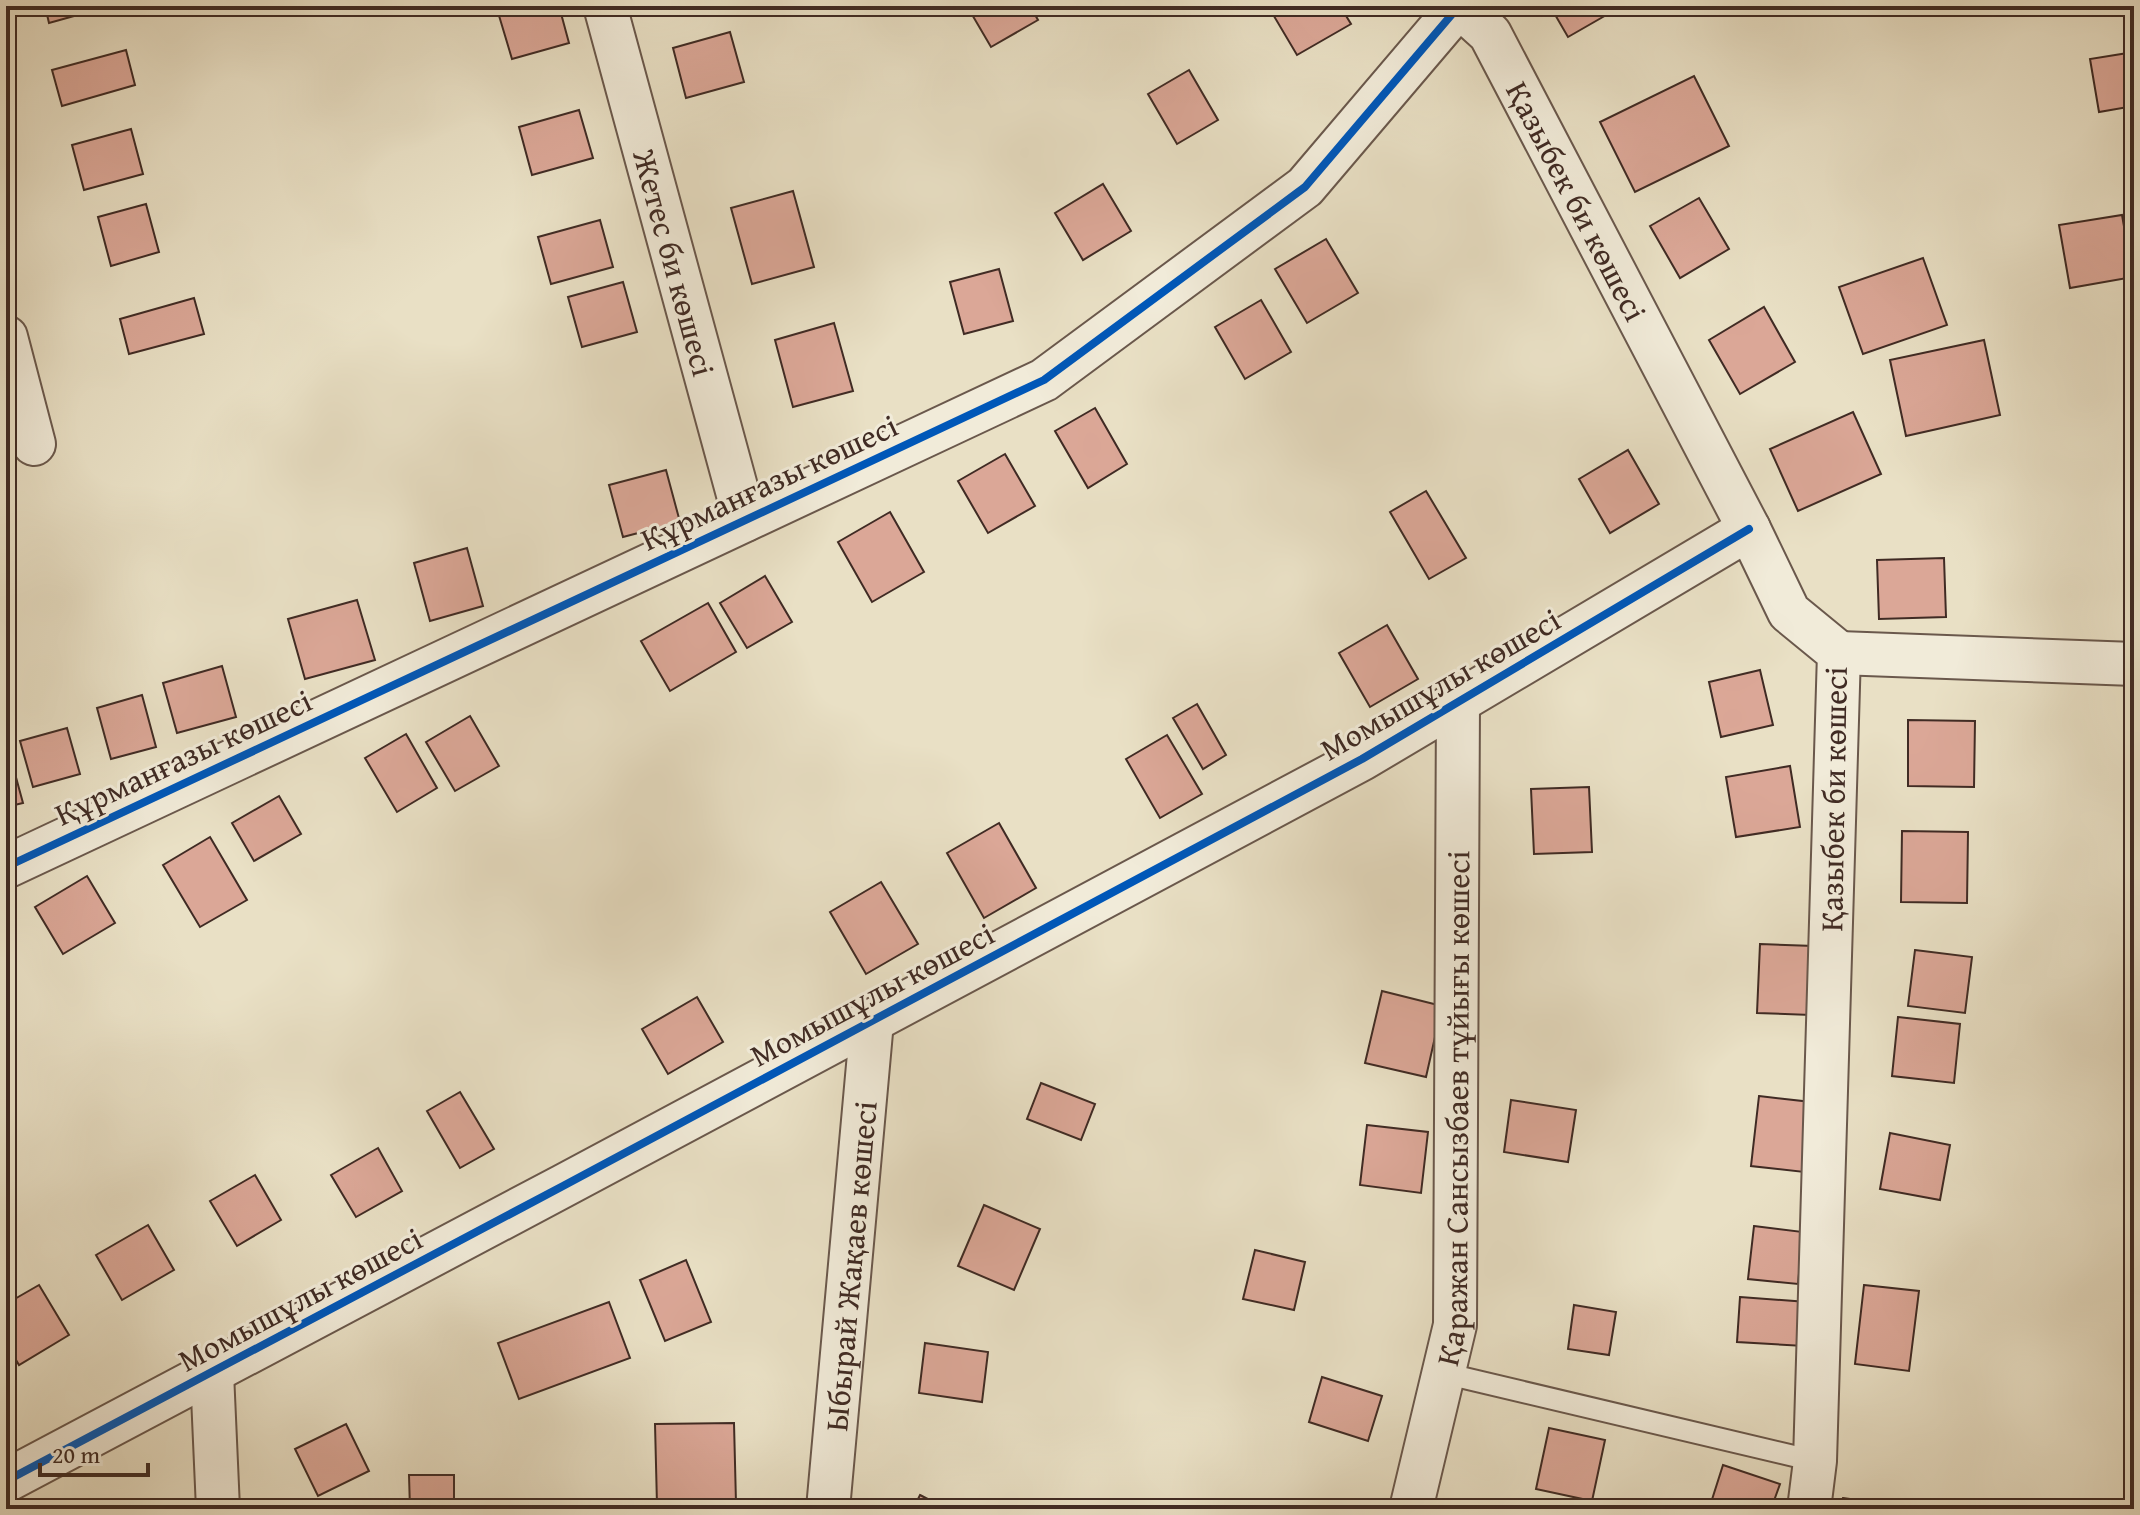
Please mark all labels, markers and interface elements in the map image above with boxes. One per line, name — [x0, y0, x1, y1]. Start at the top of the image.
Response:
street label: Қазыбек би көшесі — [1495, 72, 1660, 329]
street label: Жетес би көшесі — [621, 143, 728, 381]
street label: Құрманғазы көшесі — [633, 402, 905, 562]
street label: Момышұлы көшесі — [1311, 596, 1569, 772]
street label: Қазыбек би көшесі — [1807, 666, 1859, 932]
street label: Құрманғазы көшесі — [47, 677, 319, 837]
street label: Қаражан Сансызбаев тұйығы көшесі — [1423, 850, 1481, 1370]
street label: Момышұлы көшесі — [742, 910, 1002, 1078]
street label: Ыбырай Жақаев көшесі — [812, 1099, 888, 1433]
street label: Момышұлы көшесі — [170, 1215, 430, 1383]
scale bar — [40, 1427, 148, 1477]
text: 20 m — [52, 1437, 100, 1472]

